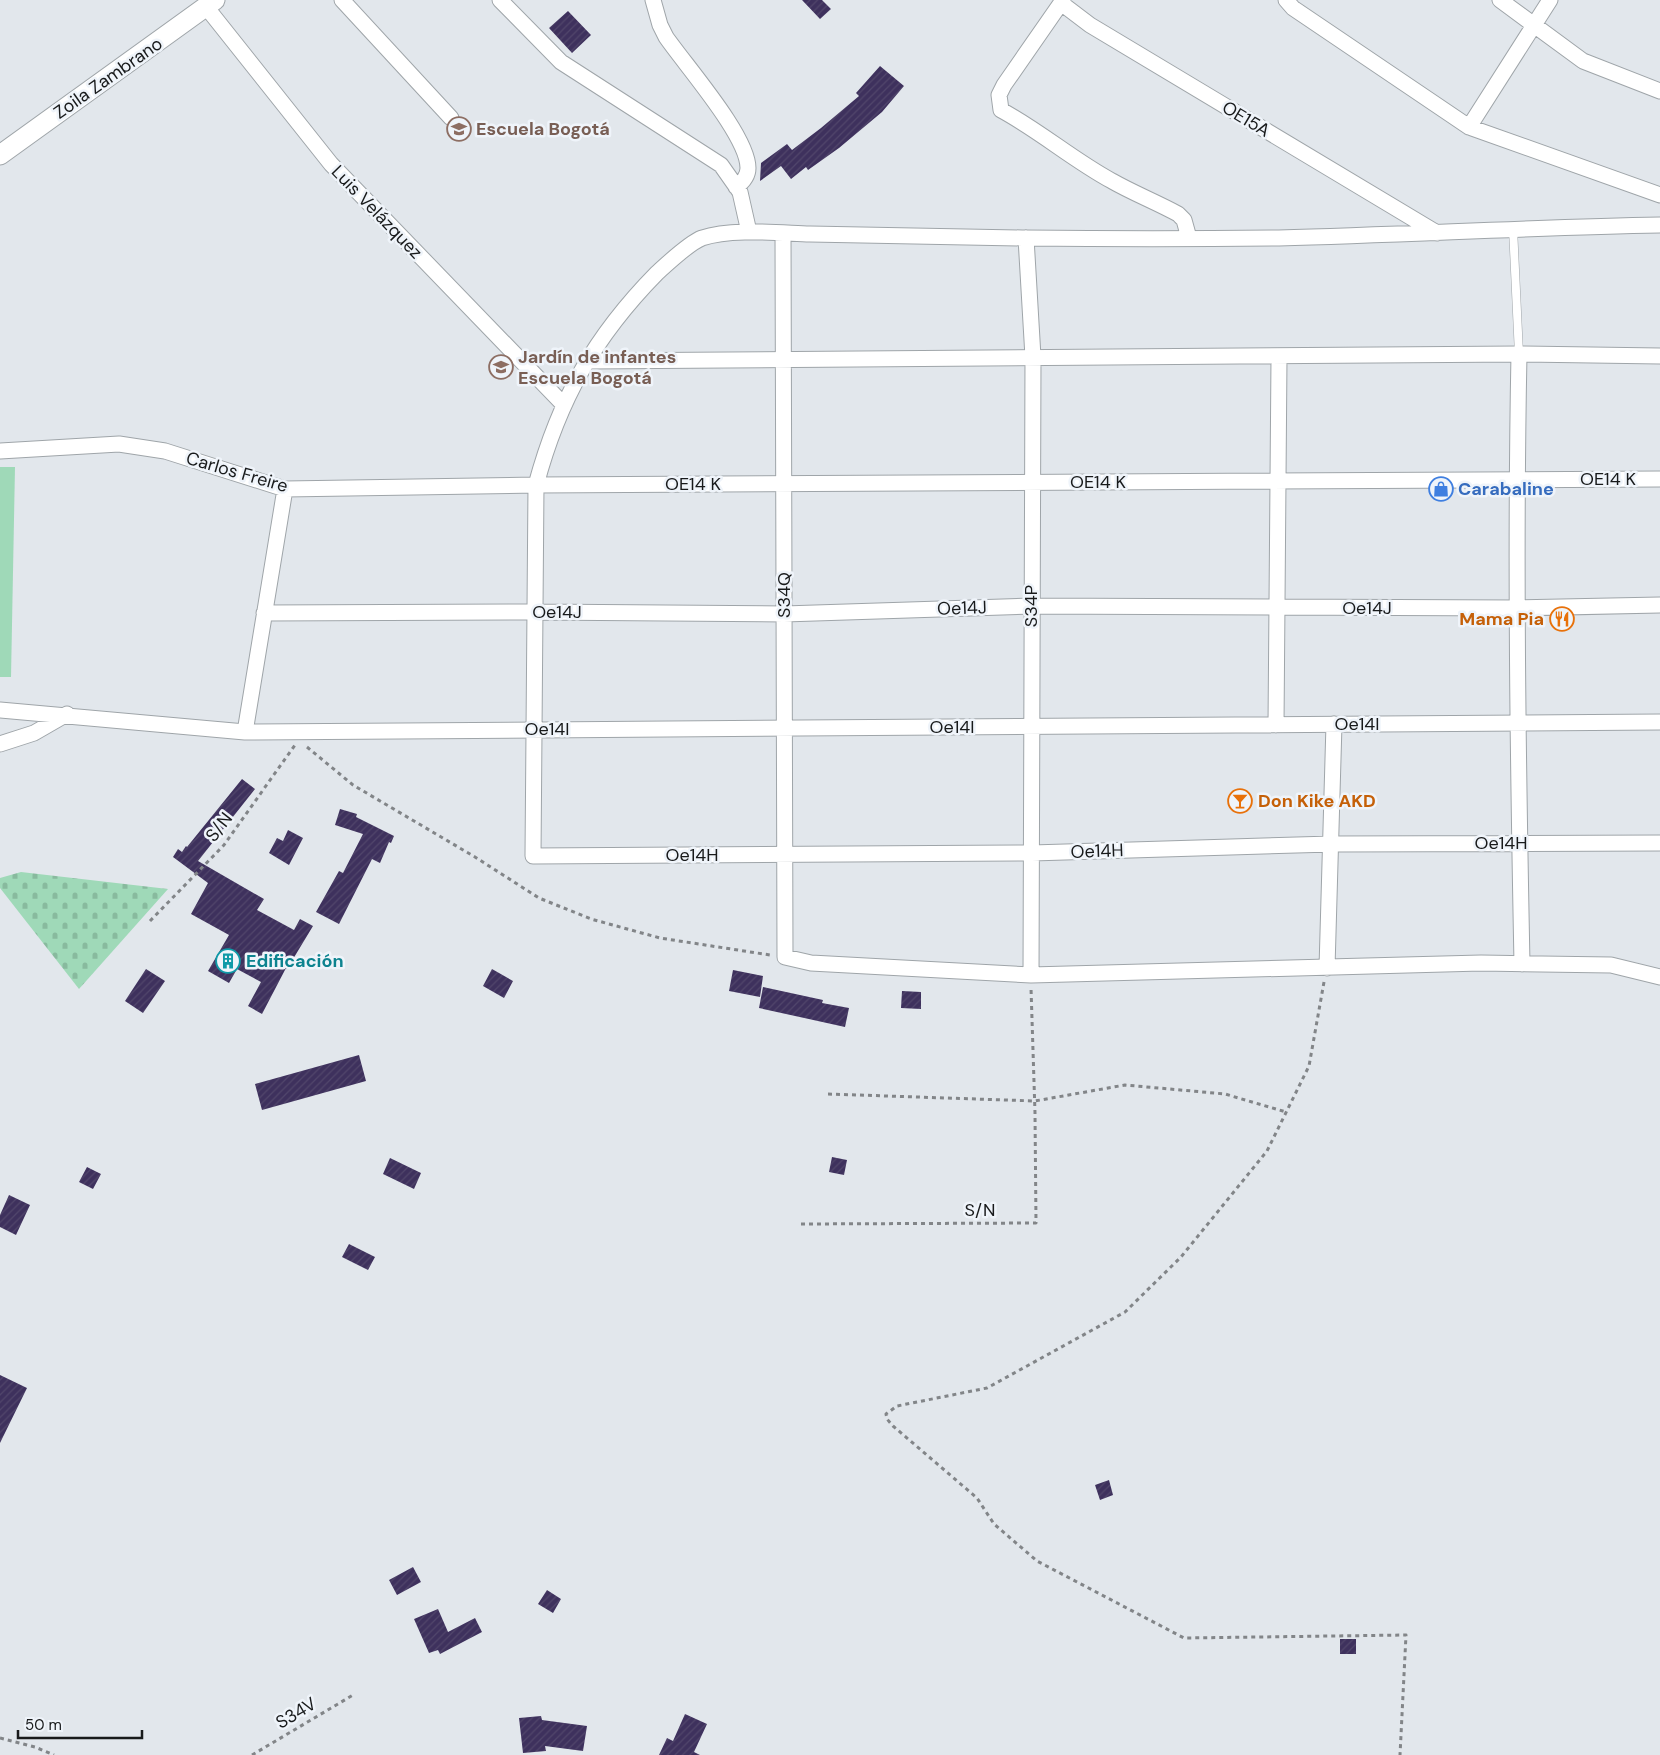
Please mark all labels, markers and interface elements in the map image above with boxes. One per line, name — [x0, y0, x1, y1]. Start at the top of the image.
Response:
street label: Zoila Zambrano — [49, 32, 167, 124]
street label: OE15A — [1218, 95, 1274, 143]
school or university icon: Escuela Bogotá — [446, 116, 472, 142]
place label: Escuela Bogotá — [476, 117, 610, 141]
street label: Luis Velázquez — [326, 160, 428, 264]
place label: Jardín de infantes Escuela Bogotá — [518, 345, 676, 390]
school or university icon: Jardín de infantes Escuela Bogotá — [488, 354, 514, 380]
street label: Carlos Freire — [183, 446, 291, 498]
street label: OE14 K — [1580, 467, 1636, 491]
street label: OE14 K — [1070, 470, 1126, 494]
street label: OE14 K — [665, 472, 721, 496]
shop icon: Carabaline — [1428, 476, 1454, 502]
place label: Carabaline — [1458, 477, 1554, 501]
street label: S34Q — [772, 572, 796, 618]
street label: S34P — [1019, 585, 1043, 627]
street label: Oe14J — [937, 595, 987, 621]
street label: Oe14J — [1342, 596, 1392, 620]
street label: Oe14J — [532, 600, 582, 624]
restaurant icon: Mama Pia — [1549, 606, 1575, 632]
place label: Mama Pia — [1459, 607, 1544, 631]
street label: Oe14I — [1335, 712, 1379, 736]
street label: Oe14I — [930, 715, 974, 739]
street label: Oe14I — [525, 717, 569, 741]
bar icon: Don Kike AKD — [1227, 788, 1253, 814]
place label: Don Kike AKD — [1258, 789, 1376, 813]
street label: S/N — [200, 807, 238, 847]
street label: Oe14H — [1475, 831, 1527, 855]
street label: Oe14H — [1070, 838, 1124, 864]
street label: Oe14H — [666, 843, 718, 867]
building icon: Edificación — [215, 948, 241, 974]
place label: Edificación — [246, 949, 344, 973]
street label: S/N — [965, 1198, 995, 1222]
street label: S34V — [271, 1692, 321, 1734]
scale bar — [18, 1708, 141, 1740]
text: 50 m — [25, 1715, 62, 1735]

